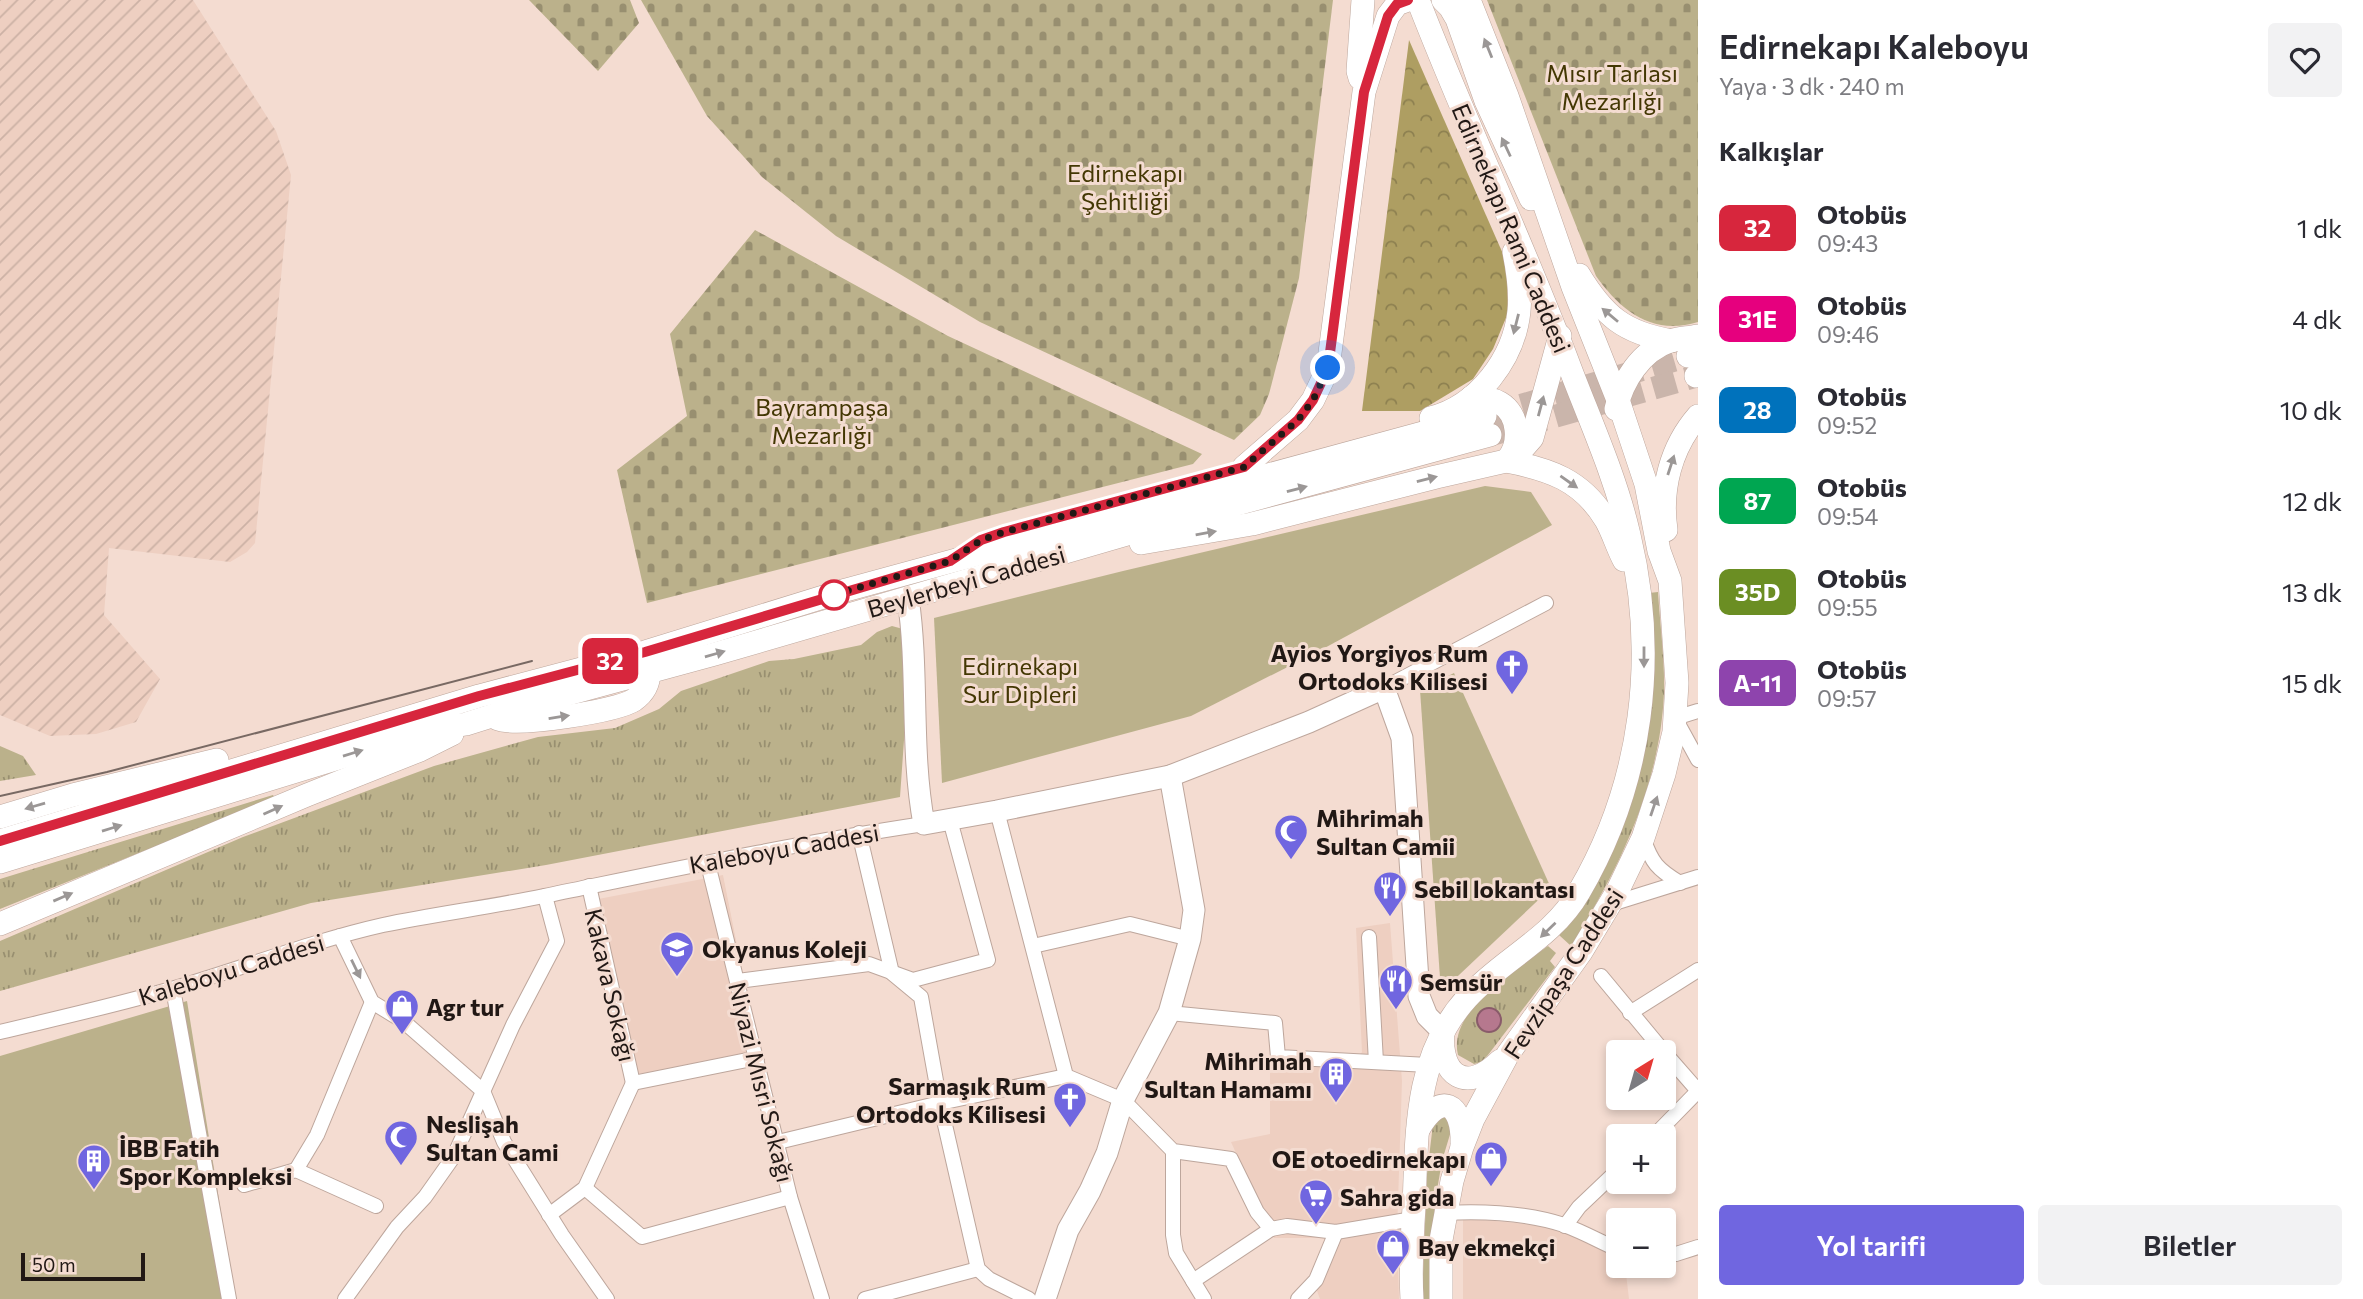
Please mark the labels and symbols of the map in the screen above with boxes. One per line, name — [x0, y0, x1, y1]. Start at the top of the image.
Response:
one-way arrow — [1483, 38, 1494, 59]
park label: Mısır Tarlası Mezarlığı — [1546, 58, 1678, 115]
street label: Edirnekapı Rami Caddesi — [1446, 99, 1578, 357]
one-way arrow — [1500, 137, 1512, 157]
park label: Edirnekapı Şehitliği — [1067, 158, 1183, 215]
one-way arrow — [1601, 307, 1619, 322]
one-way arrow — [1510, 314, 1521, 336]
your location — [1310, 350, 1345, 385]
park label: Bayrampaşa Mezarlığı — [755, 392, 889, 449]
one-way arrow — [1536, 395, 1547, 417]
one-way arrow — [1666, 455, 1677, 476]
one-way arrow — [1416, 473, 1438, 484]
one-way arrow — [1560, 475, 1579, 489]
one-way arrow — [1286, 483, 1307, 493]
one-way arrow — [1195, 527, 1217, 538]
street label: Beylerbeyi Caddesi — [864, 539, 1068, 623]
unlabelled marker — [819, 580, 849, 610]
line badge: 32 — [578, 638, 642, 684]
place label: Ayios Yorgiyos Rum Ortodoks Kilisesi — [1271, 638, 1488, 695]
church icon: Ayios Yorgiyos Rum Ortodoks Kilisesi — [1493, 647, 1531, 696]
one-way arrow — [1638, 647, 1650, 669]
one-way arrow — [704, 648, 726, 659]
park label: Edirnekapı Sur Dipleri — [962, 651, 1078, 708]
one-way arrow — [548, 711, 570, 722]
one-way arrow — [343, 748, 364, 758]
one-way arrow — [1649, 796, 1660, 817]
one-way arrow — [24, 801, 46, 812]
place label: Mihrimah Sultan Camii — [1316, 803, 1455, 860]
one-way arrow — [263, 804, 283, 816]
mosque icon: Mihrimah Sultan Camii — [1272, 812, 1310, 861]
street label: Kaleboyu Caddesi — [687, 817, 881, 879]
one-way arrow — [102, 822, 123, 832]
restaurant icon: Sebil lokantası — [1371, 869, 1409, 918]
place label: Sebil lokantası — [1414, 874, 1575, 903]
street label: Fevzipaşa Caddesi — [1497, 882, 1629, 1064]
one-way arrow — [53, 891, 73, 903]
street label: Kakava Sokağı — [579, 906, 643, 1064]
one-way arrow — [1540, 922, 1557, 939]
street label: Kaleboyu Caddesi — [135, 927, 327, 1011]
school or university icon: Okyanus Koleji — [658, 929, 696, 978]
place label: Okyanus Koleji — [702, 934, 867, 963]
one-way arrow — [350, 959, 361, 979]
restaurant icon: Semsür — [1377, 962, 1415, 1011]
place label: Semsür — [1420, 967, 1503, 996]
street label: Niyazi Mısri Sokağı — [723, 979, 801, 1185]
shop icon: Agr tur — [383, 987, 421, 1036]
place label: Agr tur — [426, 992, 504, 1021]
north arrow — [1606, 1040, 1676, 1110]
place label: Mihrimah Sultan Hamamı — [1144, 1046, 1312, 1103]
building icon: Mihrimah Sultan Hamamı — [1317, 1055, 1355, 1104]
place label: Sarmaşık Rum Ortodoks Kilisesi — [856, 1071, 1046, 1128]
church icon: Sarmaşık Rum Ortodoks Kilisesi — [1051, 1080, 1089, 1129]
place label: Neslişah Sultan Cami — [426, 1109, 559, 1166]
mosque icon: Neslişah Sultan Cami — [382, 1118, 420, 1167]
place label: İBB Fatih Spor Kompleksi — [119, 1133, 293, 1190]
shop icon: OE otoedirnekapı — [1472, 1139, 1510, 1188]
building icon: İBB Fatih Spor Kompleksi — [75, 1142, 113, 1191]
place label: OE otoedirnekapı — [1272, 1144, 1466, 1173]
supermarket icon: Sahra gida — [1297, 1177, 1335, 1226]
place label: Sahra gida — [1340, 1182, 1454, 1211]
shop icon: Bay ekmekçi — [1374, 1227, 1412, 1276]
place label: Bay ekmekçi — [1418, 1232, 1555, 1261]
scale bar — [21, 1250, 145, 1282]

